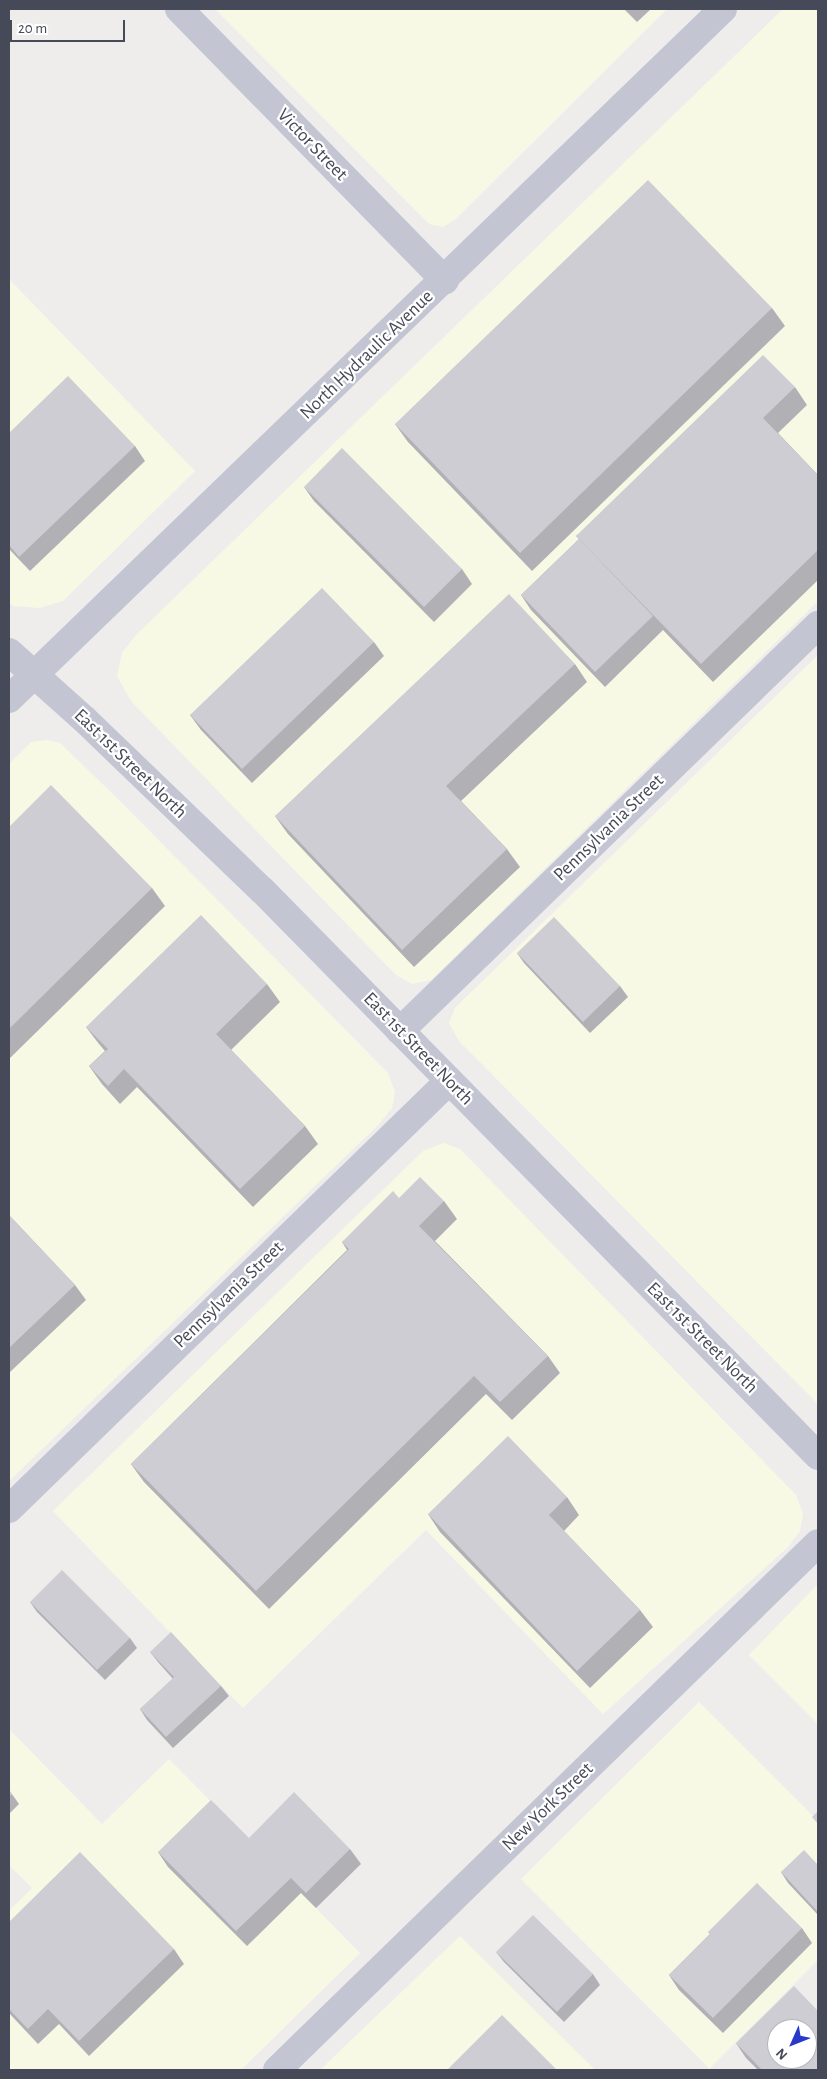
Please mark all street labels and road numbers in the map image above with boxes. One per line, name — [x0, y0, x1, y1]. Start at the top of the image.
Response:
street label: Victor Street — [272, 104, 352, 186]
street label: North Hydraulic Avenue — [296, 285, 438, 425]
street label: East 1st Street North — [69, 704, 191, 824]
street label: Pennsylvania Street — [549, 770, 669, 886]
street label: East 1st Street North — [358, 988, 478, 1110]
street label: Pennsylvania Street — [169, 1237, 289, 1353]
street label: East 1st Street North — [642, 1278, 762, 1398]
street label: New York Street — [498, 1758, 598, 1856]

